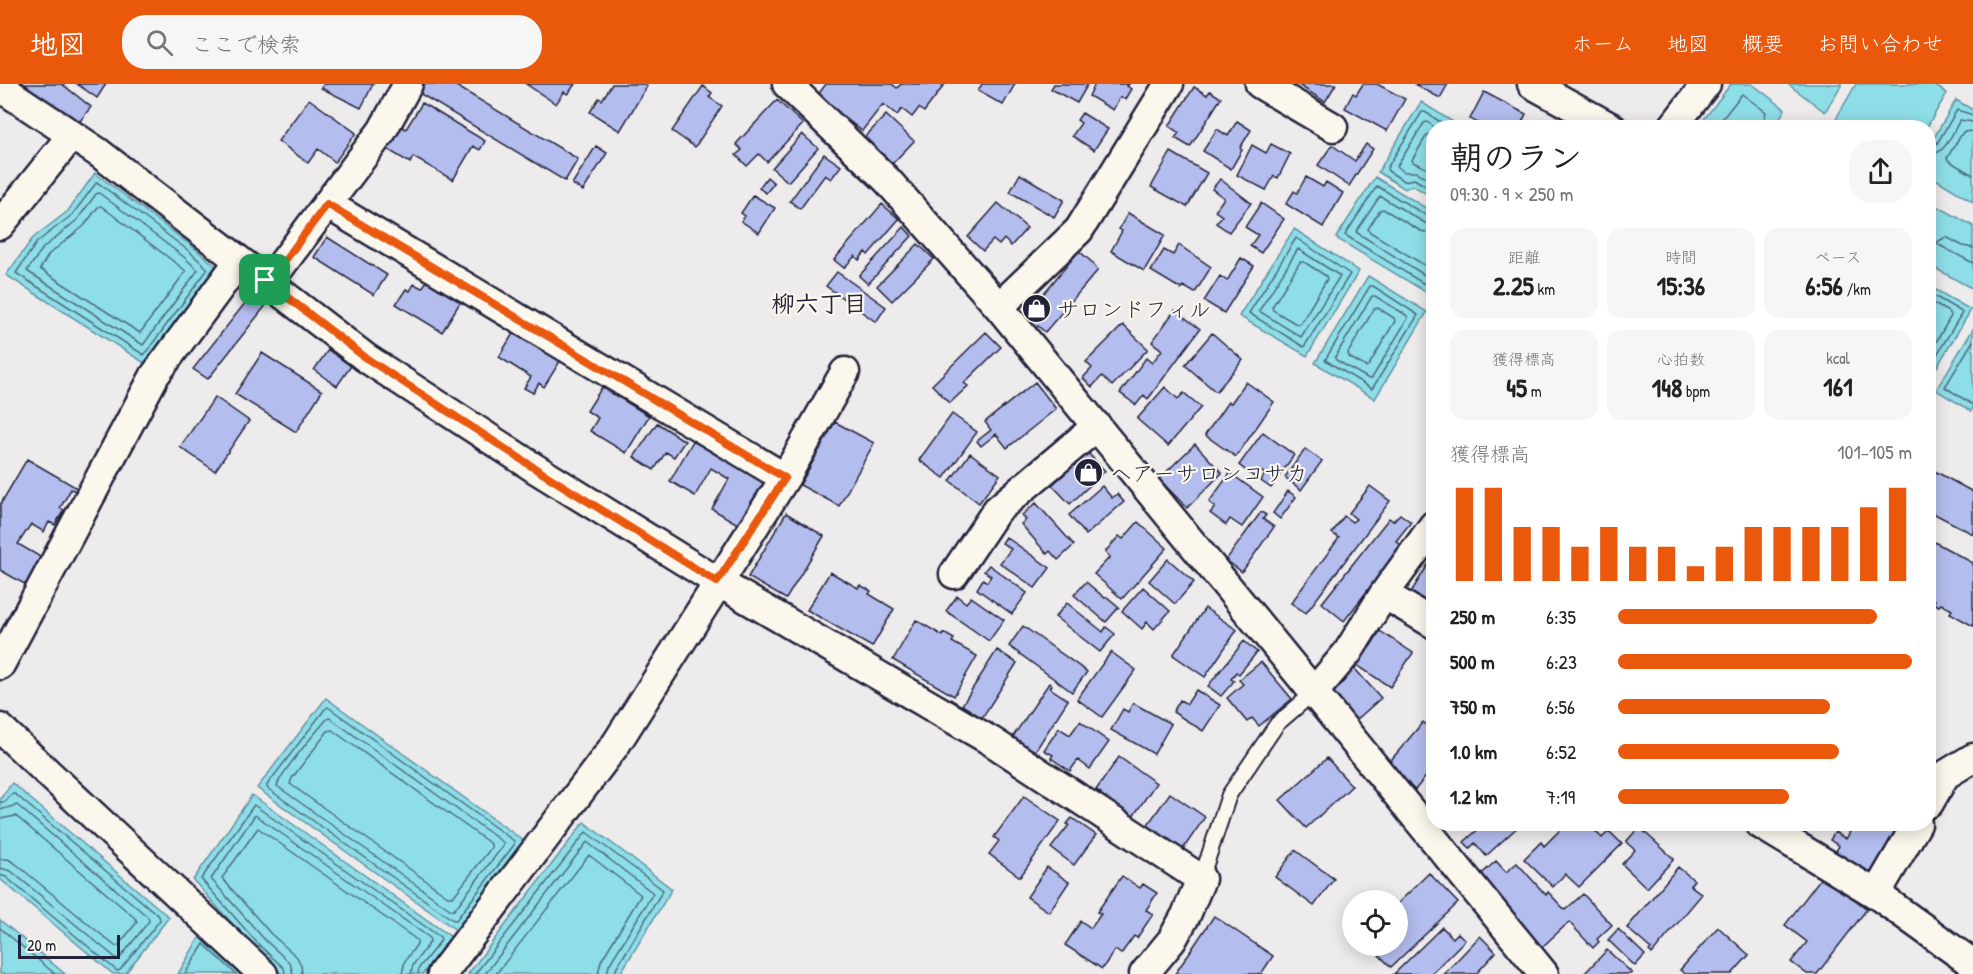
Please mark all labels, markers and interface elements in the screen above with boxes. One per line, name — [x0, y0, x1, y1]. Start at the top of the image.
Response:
search box — [122, 15, 542, 69]
text: 地図 — [30, 25, 86, 63]
icon: search — [143, 26, 176, 59]
text: ここで検索 — [191, 29, 301, 59]
text: ホーム — [1572, 29, 1634, 58]
text: 地図 — [1667, 29, 1709, 58]
text: 概要 — [1742, 29, 1784, 58]
text: お問い合わせ — [1817, 29, 1943, 58]
text: 朝のラン — [1450, 135, 1582, 179]
button: share — [1849, 140, 1912, 203]
text: 09:30 · 9 × 250 m — [1450, 180, 1573, 207]
text: 距離 — [1508, 246, 1540, 268]
text: 時間 — [1665, 246, 1697, 268]
text: ペース — [1814, 246, 1862, 268]
pin — [239, 254, 290, 305]
icon: arrive — [248, 263, 281, 296]
text: 2.25 — [1493, 268, 1534, 303]
text: 15:36 — [1657, 268, 1705, 303]
text: 6:56 — [1805, 268, 1843, 303]
text: km — [1534, 278, 1555, 300]
text: /km — [1843, 278, 1871, 300]
district label: 柳六丁目 — [771, 287, 867, 319]
shop icon: サロンドフィル — [1020, 293, 1052, 325]
place label: サロンドフィル — [1057, 294, 1211, 324]
text: kcal — [1826, 347, 1850, 369]
text: 獲得標高 — [1492, 348, 1556, 370]
text: 心拍数 — [1657, 348, 1705, 370]
text: 161 — [1823, 369, 1853, 404]
text: 45 — [1506, 370, 1527, 405]
text: 148 — [1652, 370, 1682, 405]
text: m — [1527, 380, 1542, 402]
text: bpm — [1682, 380, 1710, 402]
text: 101–105 m — [1837, 438, 1912, 465]
text: 獲得標高 — [1450, 440, 1530, 467]
shop icon: ヘアーサロンコサカ — [1073, 457, 1105, 489]
place label: ヘアーサロンコサカ — [1110, 458, 1308, 488]
text: 250 m — [1450, 603, 1495, 630]
text: 6:35 — [1546, 603, 1576, 630]
text: 500 m — [1450, 648, 1495, 675]
text: 6:23 — [1546, 648, 1577, 675]
text: 750 m — [1450, 693, 1496, 720]
text: 6:56 — [1546, 693, 1575, 720]
text: 1.0 km — [1450, 738, 1497, 765]
text: 6:52 — [1546, 738, 1576, 765]
text: 1.2 km — [1450, 783, 1497, 810]
text: 7:19 — [1546, 783, 1575, 810]
map controls — [1342, 890, 1408, 956]
button: locate — [1342, 890, 1408, 956]
scale bar — [18, 932, 120, 960]
text: 20 m — [27, 934, 56, 956]

